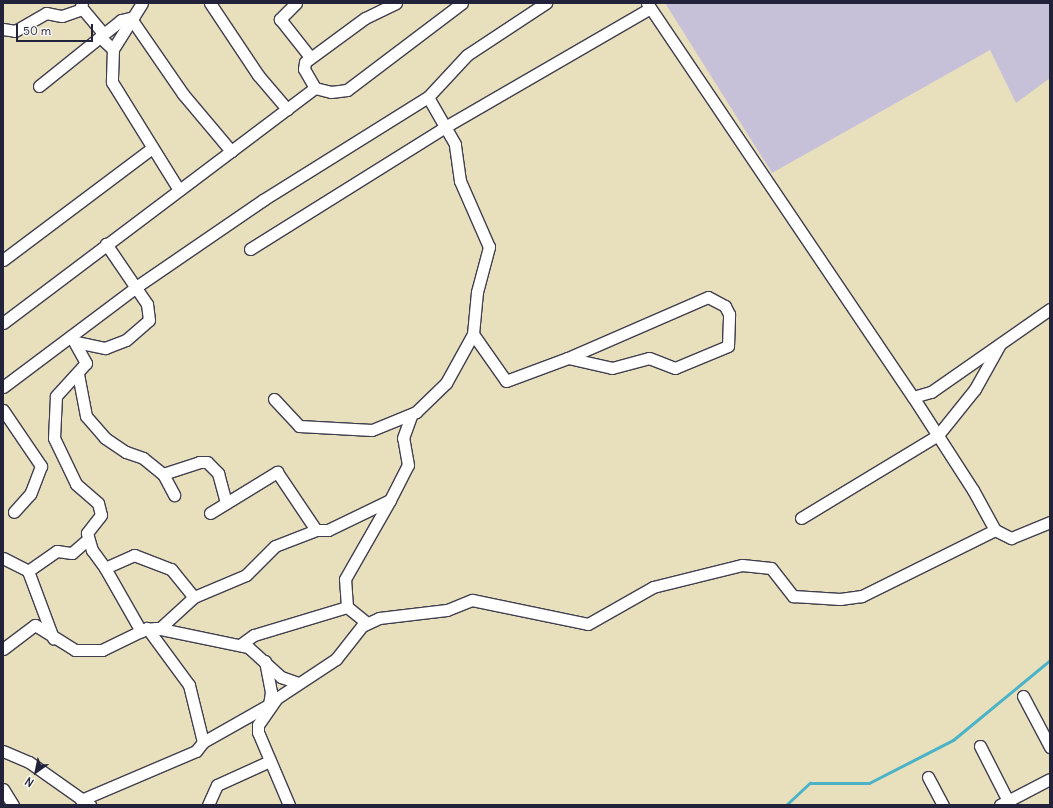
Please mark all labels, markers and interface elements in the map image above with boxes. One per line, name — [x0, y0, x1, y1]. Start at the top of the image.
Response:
scale bar — [18, 16, 95, 42]
text: 50 m — [23, 23, 51, 38]
north arrow — [16, 752, 56, 792]
text: N — [22, 774, 36, 790]

